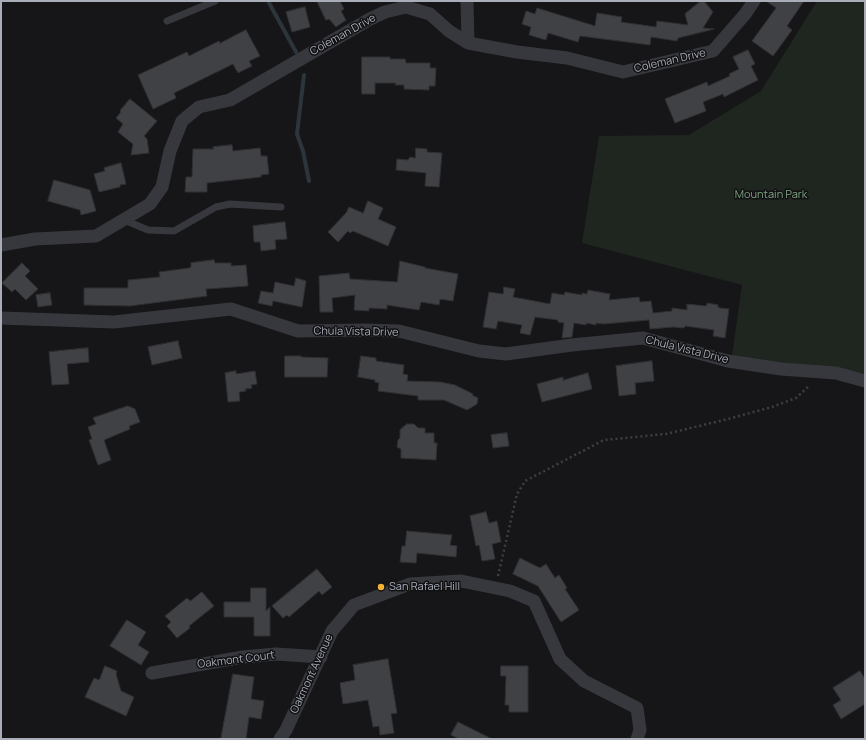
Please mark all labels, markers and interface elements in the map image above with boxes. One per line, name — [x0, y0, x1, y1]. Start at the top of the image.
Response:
street label: Coleman Drive — [308, 12, 378, 58]
street label: Coleman Drive — [633, 46, 707, 76]
park label: Mountain Park — [735, 188, 807, 202]
street label: Chula Vista Drive — [313, 325, 399, 339]
street label: Chula Vista Drive — [644, 333, 730, 367]
place label: San Rafael Hill — [389, 580, 460, 594]
marker: San Rafael Hill — [376, 582, 386, 592]
street label: Oakmont Avenue — [288, 632, 336, 716]
street label: Oakmont Court — [197, 649, 275, 671]

